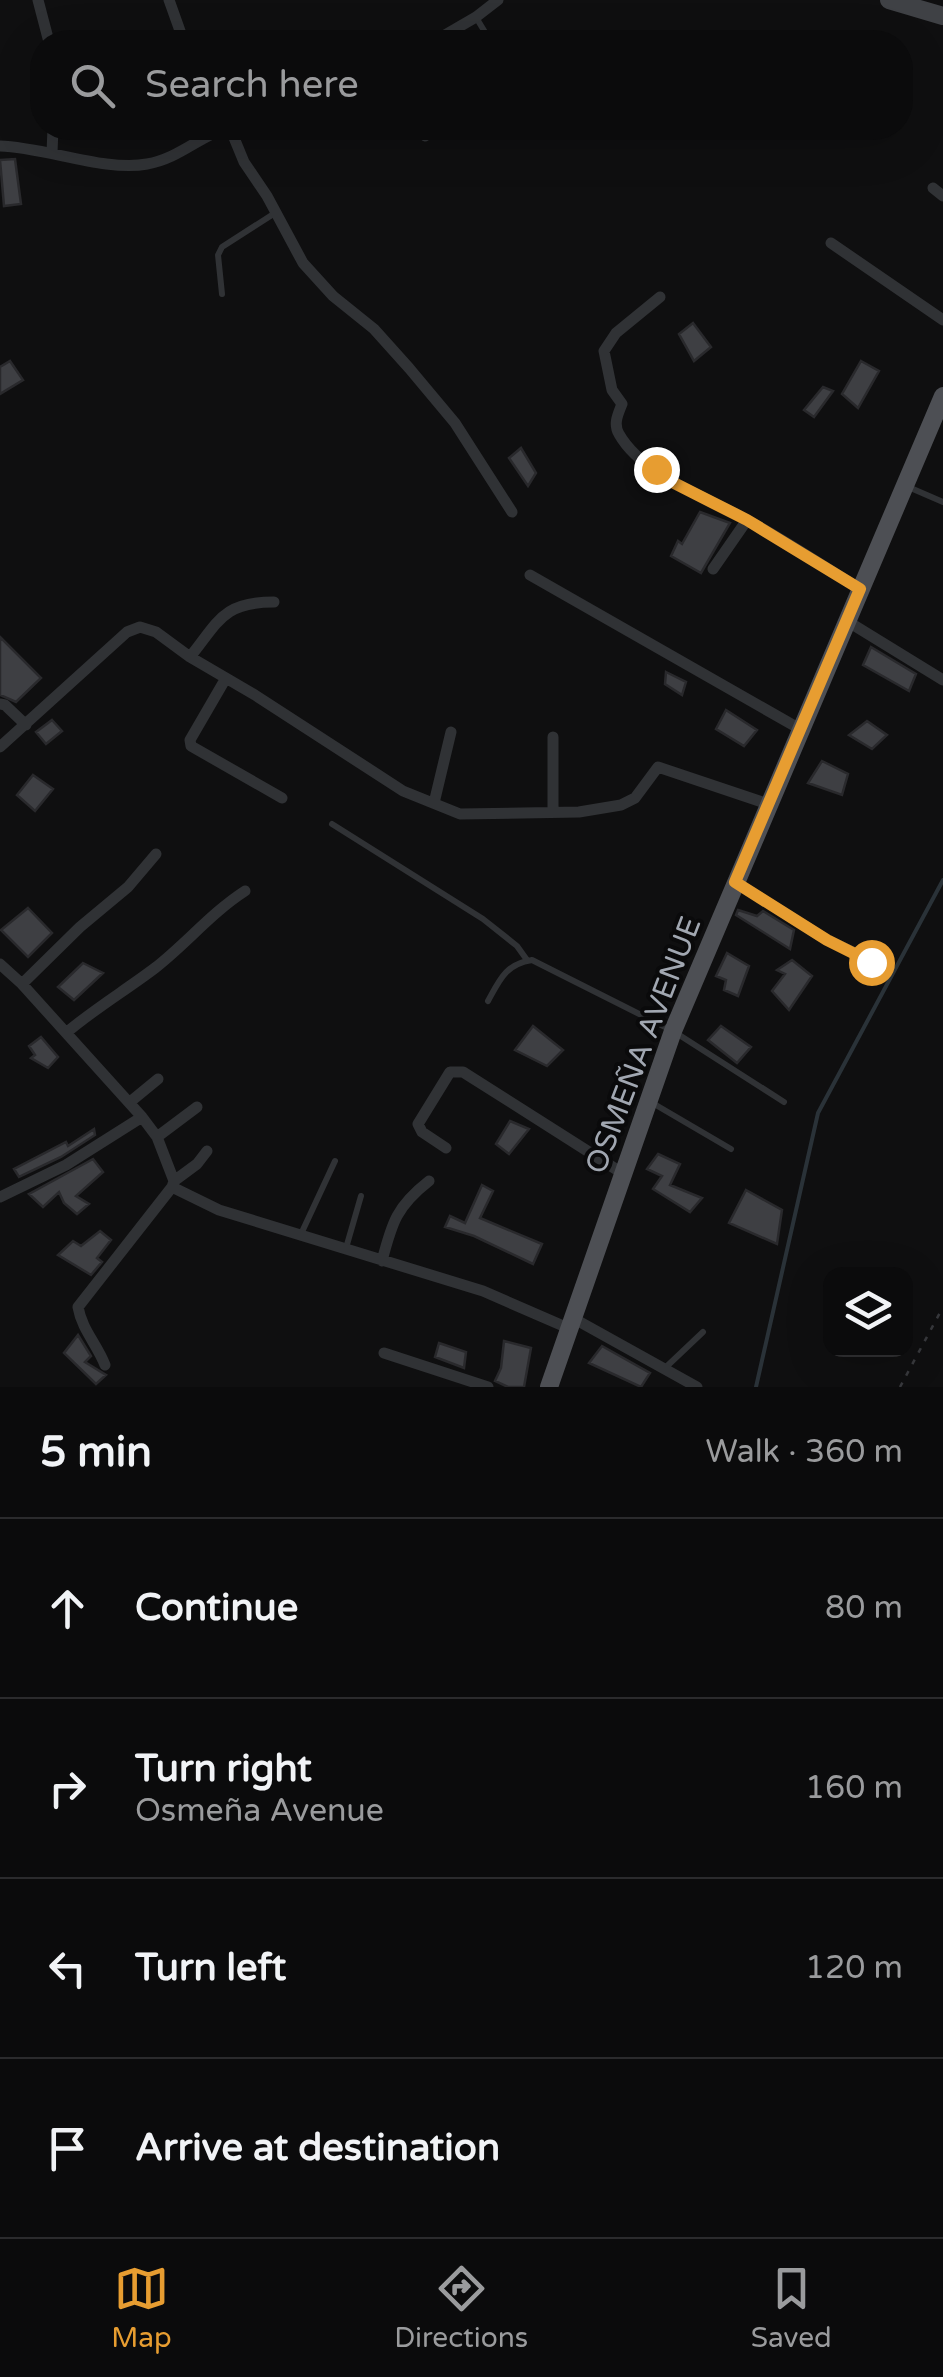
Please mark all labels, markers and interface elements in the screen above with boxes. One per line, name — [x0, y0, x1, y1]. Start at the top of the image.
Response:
search box — [30, 30, 913, 140]
icon: search — [65, 58, 120, 113]
text: Search here — [145, 62, 359, 108]
route end — [634, 447, 680, 493]
street label: OSMEÑA AVENUE — [577, 911, 710, 1179]
route start — [849, 940, 895, 986]
map controls — [823, 1267, 913, 1357]
button: layers — [823, 1267, 913, 1357]
text: 5 min — [40, 1427, 152, 1478]
text: Walk · 360 m — [706, 1433, 903, 1471]
icon: ahead — [40, 1581, 95, 1636]
text: Continue — [135, 1585, 298, 1631]
text: 80 m — [825, 1589, 903, 1627]
text: Turn right — [135, 1746, 312, 1792]
icon: right — [40, 1761, 95, 1816]
text: 160 m — [805, 1769, 903, 1807]
text: Osmeña Avenue — [135, 1792, 384, 1830]
icon: left — [40, 1941, 95, 1996]
text: Turn left — [135, 1945, 286, 1991]
text: 120 m — [805, 1949, 903, 1987]
icon: arrive — [40, 2121, 95, 2176]
text: Arrive at destination — [135, 2125, 500, 2171]
tab: Map — [111, 2261, 172, 2355]
tab: Directions — [394, 2261, 528, 2355]
tab: Saved — [751, 2261, 832, 2355]

